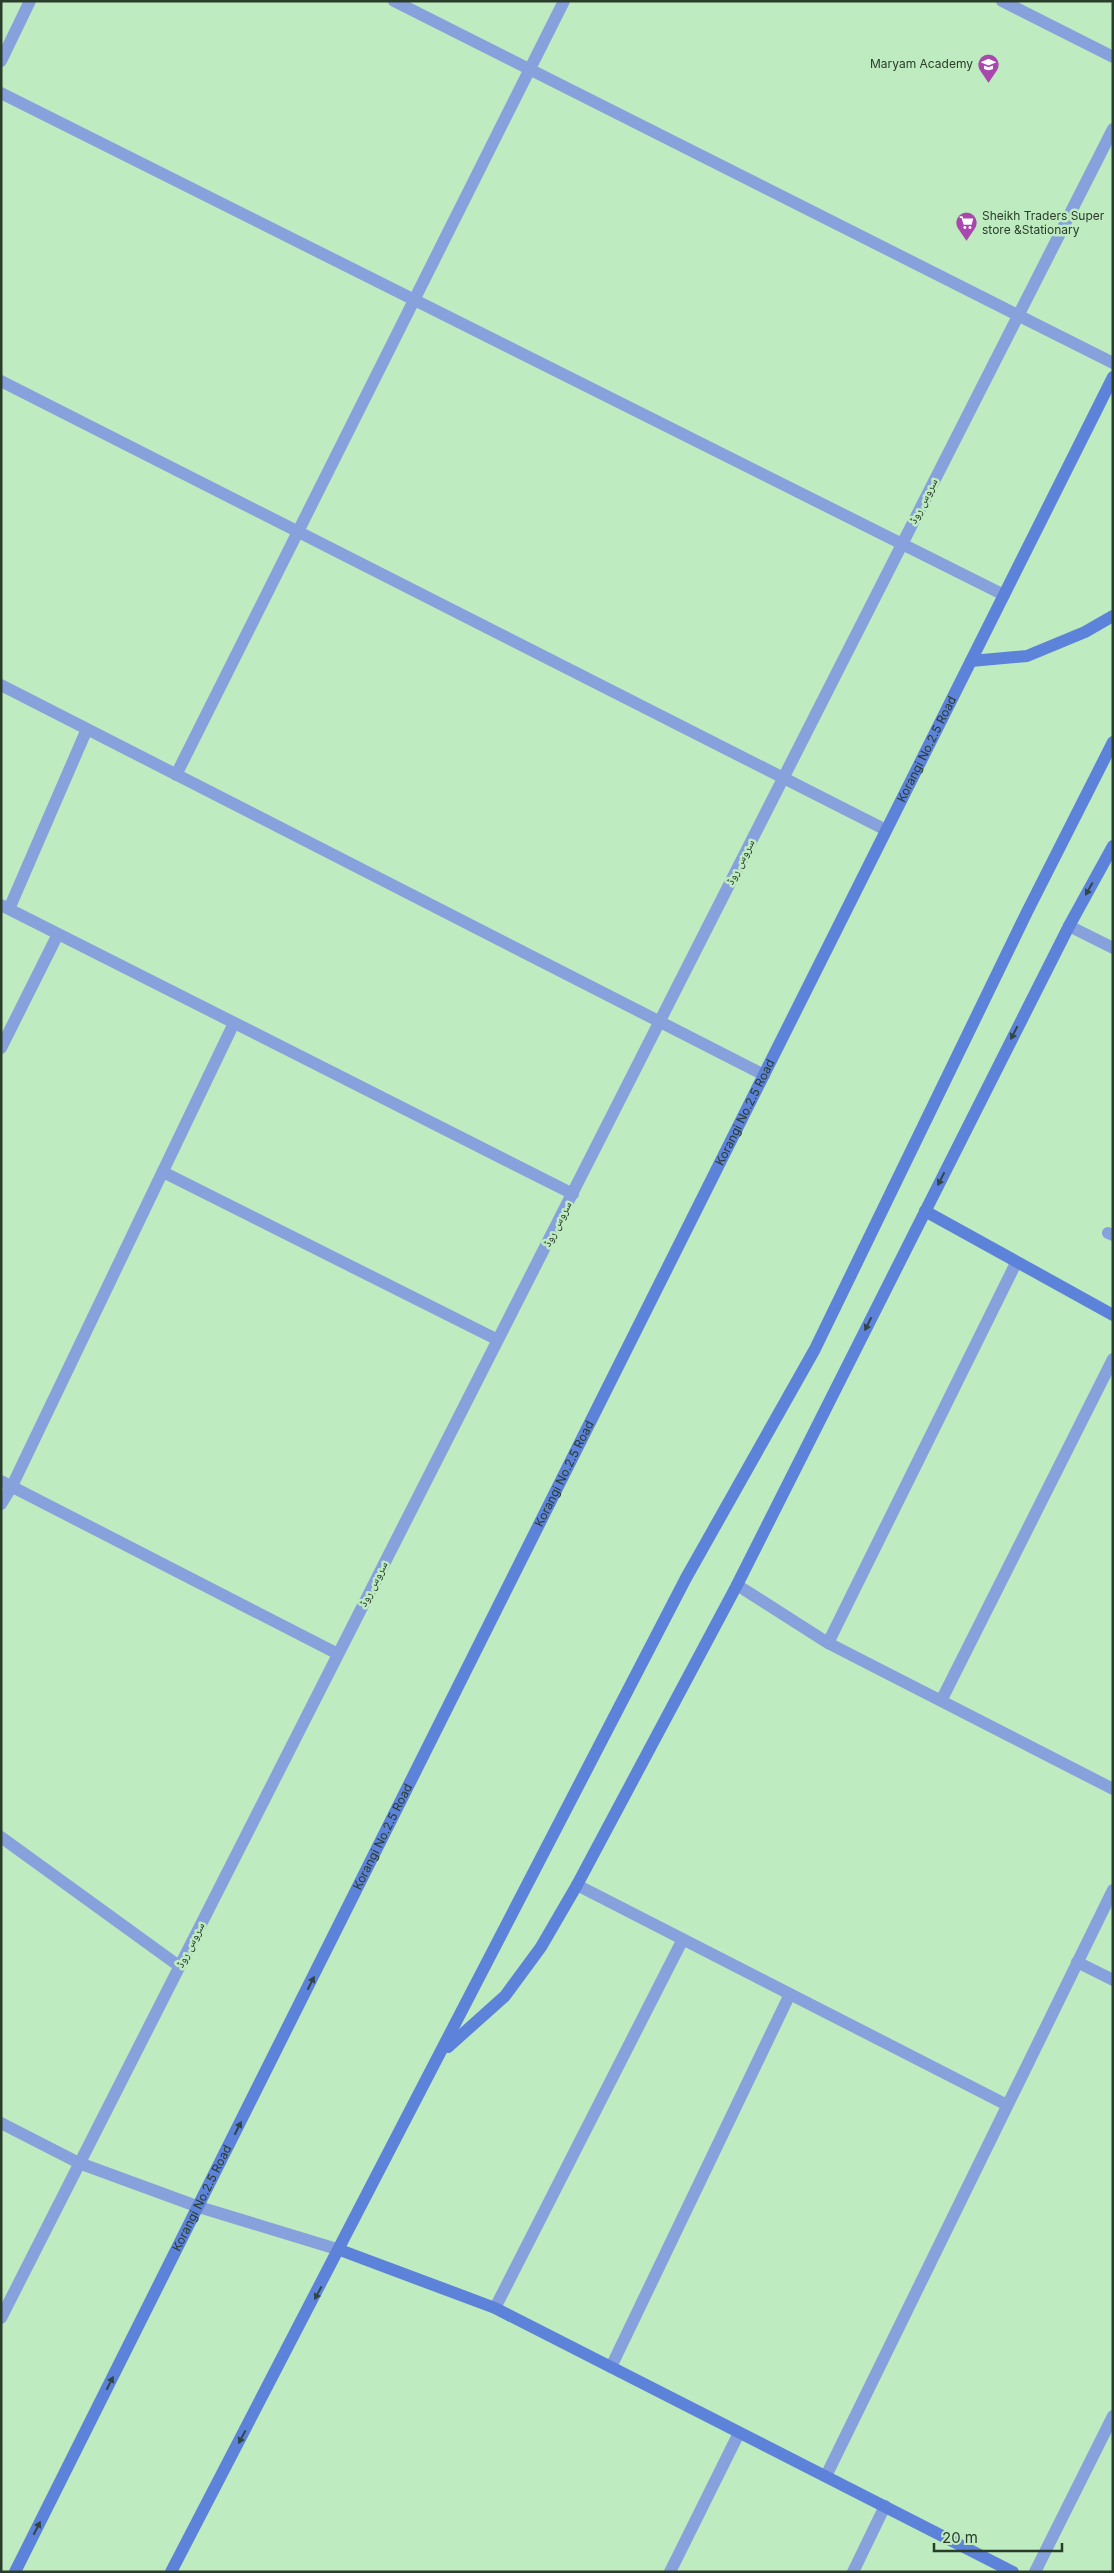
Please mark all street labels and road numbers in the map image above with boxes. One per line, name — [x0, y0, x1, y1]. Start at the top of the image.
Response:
street label: سروس روڈ — [905, 475, 940, 526]
street label: Korangi No.2.5 Road — [893, 694, 959, 805]
street label: سروس روڈ — [722, 836, 757, 887]
street label: Korangi No.2.5 Road — [712, 1057, 778, 1168]
street label: سروس روڈ — [539, 1198, 574, 1249]
street label: Korangi No.2.5 Road — [531, 1418, 597, 1529]
street label: سروس روڈ — [355, 1558, 390, 1609]
street label: Korangi No.2.5 Road — [349, 1781, 415, 1892]
street label: سروس روڈ — [172, 1919, 207, 1970]
street label: Korangi No.2.5 Road — [169, 2142, 234, 2254]

